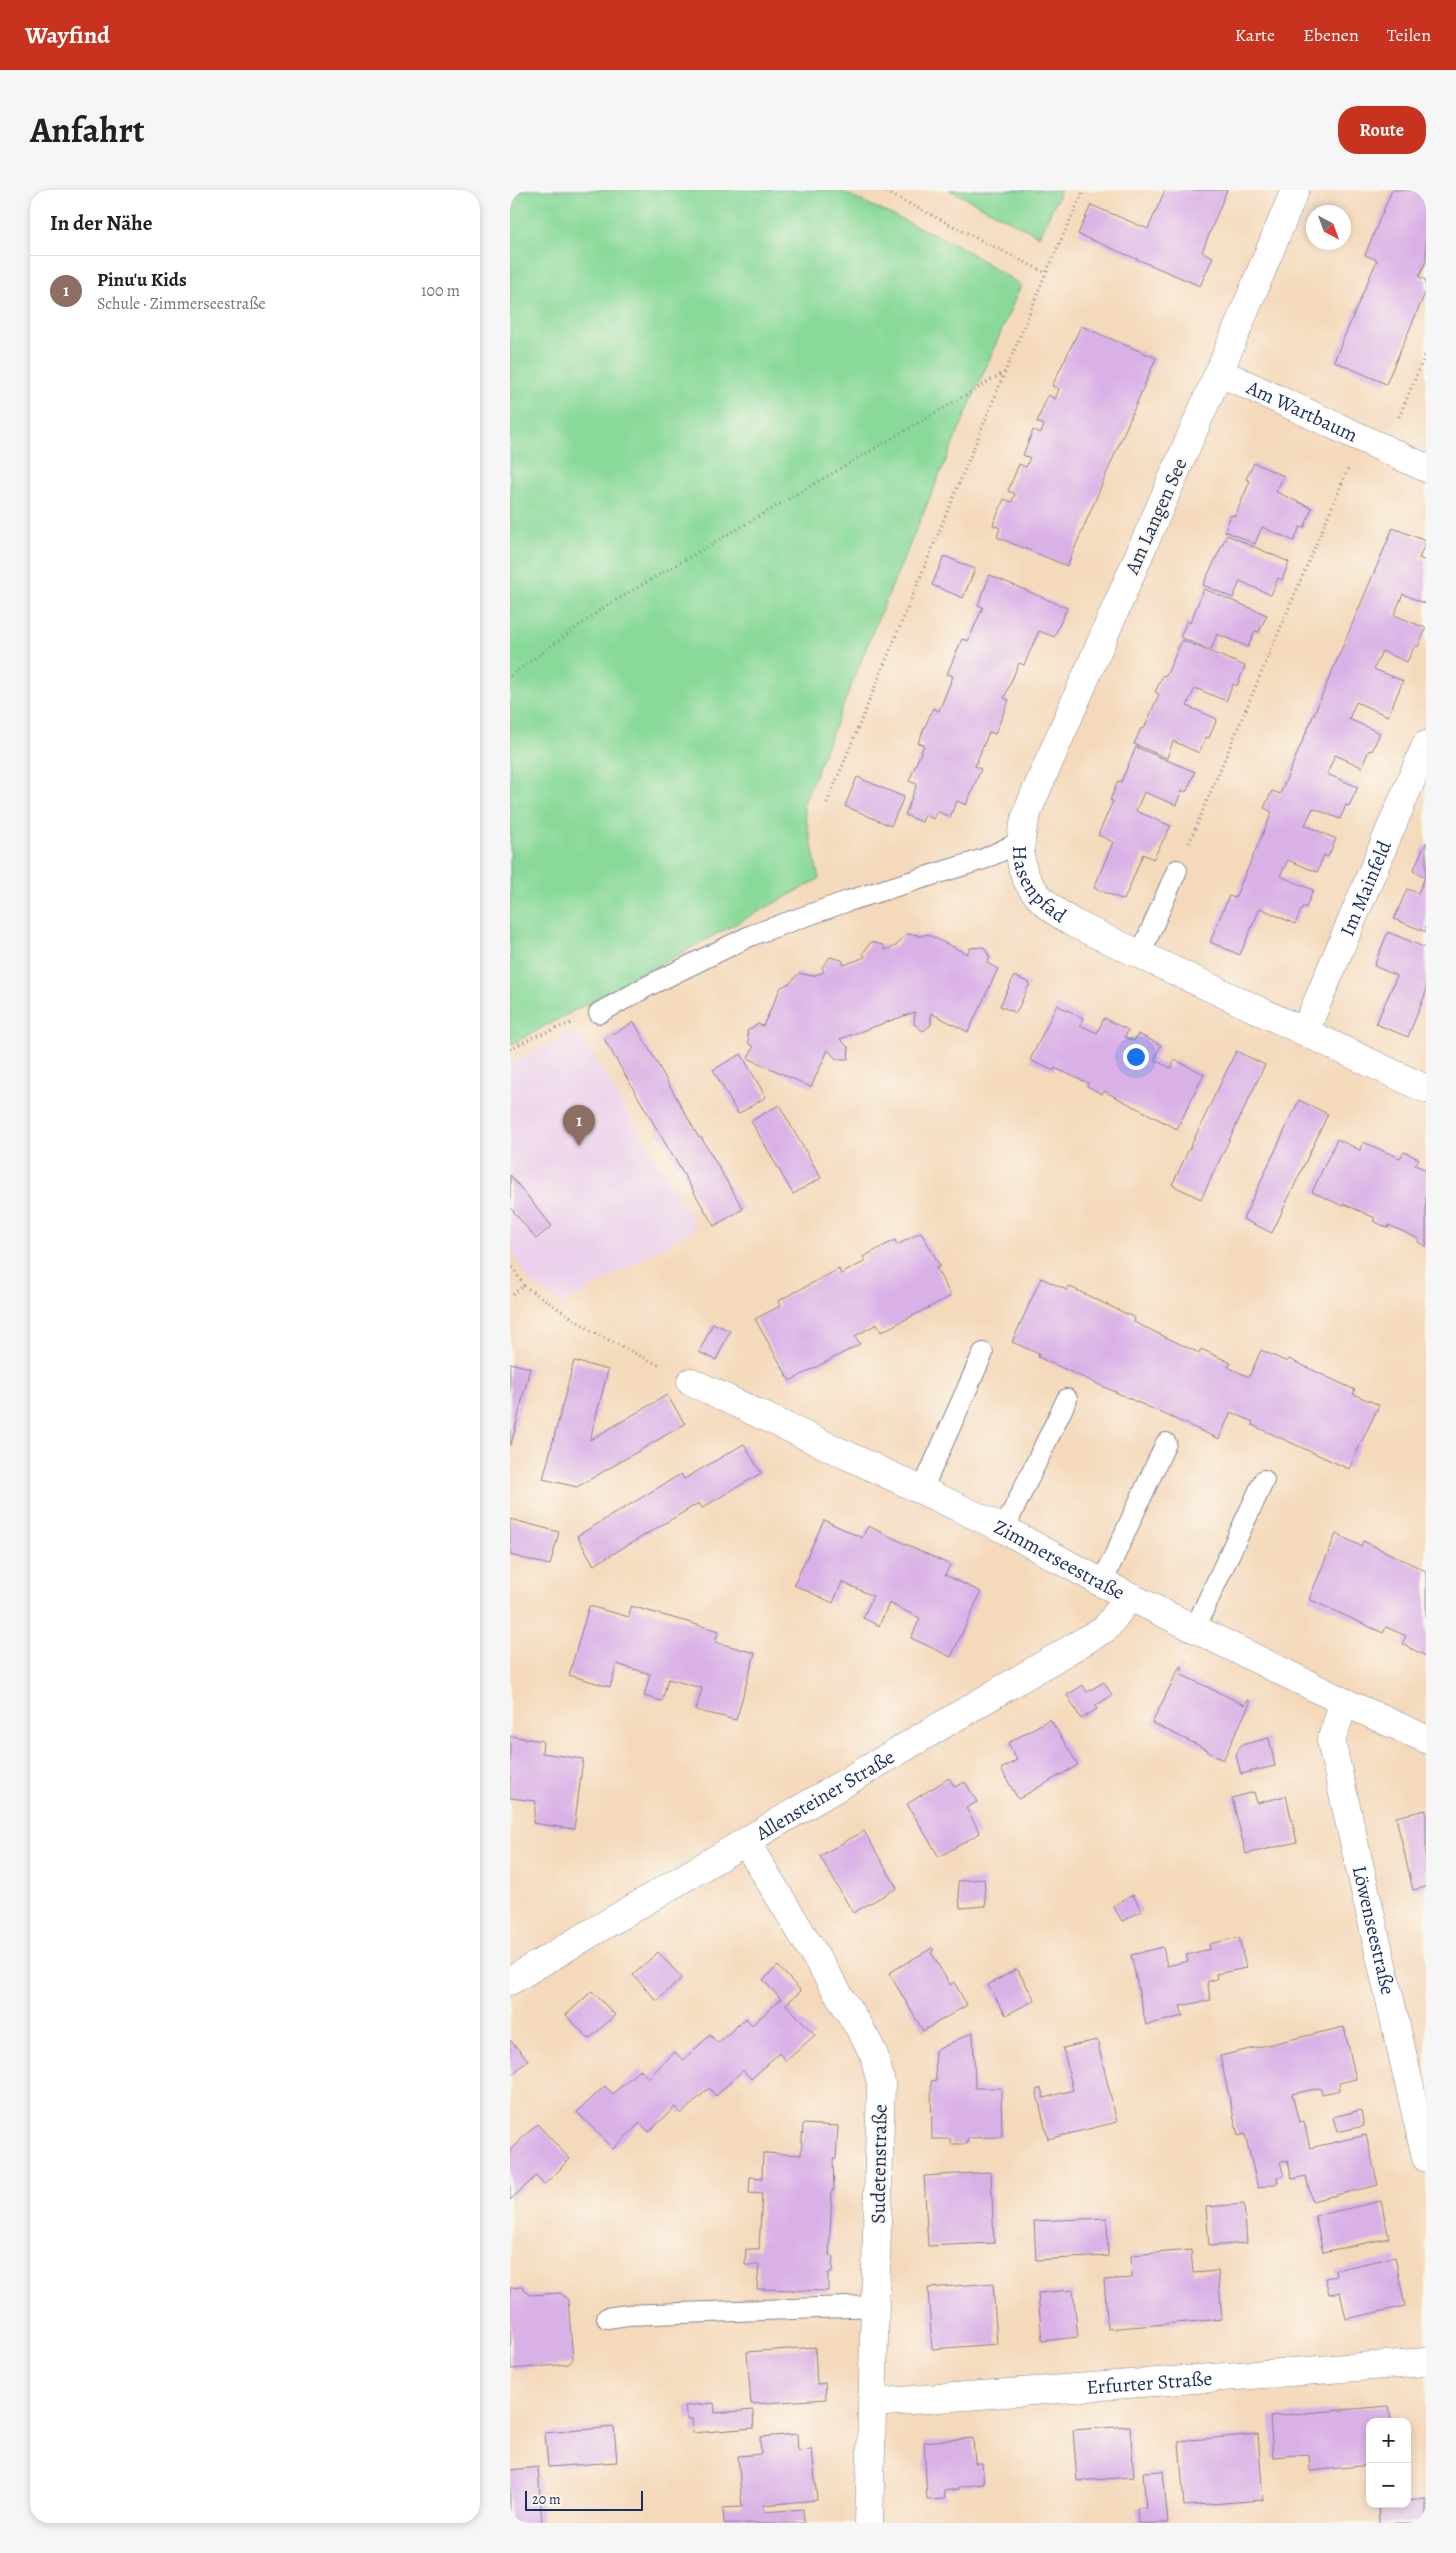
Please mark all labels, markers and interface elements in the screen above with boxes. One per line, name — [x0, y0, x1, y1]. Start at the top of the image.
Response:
text: Wayfind — [25, 19, 110, 51]
text: Karte — [1235, 23, 1275, 47]
text: Ebenen — [1303, 23, 1359, 47]
text: Teilen — [1387, 23, 1431, 47]
text: Anfahrt — [30, 106, 145, 154]
button: Route — [1338, 106, 1426, 154]
north arrow — [1306, 205, 1351, 250]
text: In der Nähe — [50, 209, 152, 237]
text: Pinu'u Kids — [97, 267, 187, 293]
text: 1 — [63, 280, 69, 302]
text: 100 m — [421, 280, 460, 302]
text: Schule · Zimmerseestraße — [97, 293, 266, 315]
street label: Am Wartbaum — [1242, 373, 1363, 448]
street label: Am Langen See — [1118, 454, 1194, 579]
street label: Im Mainfeld — [1333, 836, 1398, 940]
street label: Hasenpfad — [1006, 845, 1072, 929]
your location — [1123, 1044, 1149, 1070]
pin: 1 — [563, 1105, 595, 1146]
street label: Zimmerseestraße — [990, 1513, 1129, 1606]
street label: Allensteiner Straße — [750, 1743, 899, 1847]
street label: Löwenseestraße — [1346, 1863, 1402, 1997]
street label: Sudetenstraße — [864, 2104, 894, 2224]
street label: Erfurter Straße — [1085, 2364, 1213, 2401]
map controls — [1366, 2418, 1411, 2508]
button: + — [1366, 2418, 1411, 2463]
button: − — [1366, 2463, 1411, 2508]
scale bar — [525, 2488, 642, 2511]
text: 20 m — [532, 2490, 561, 2509]

